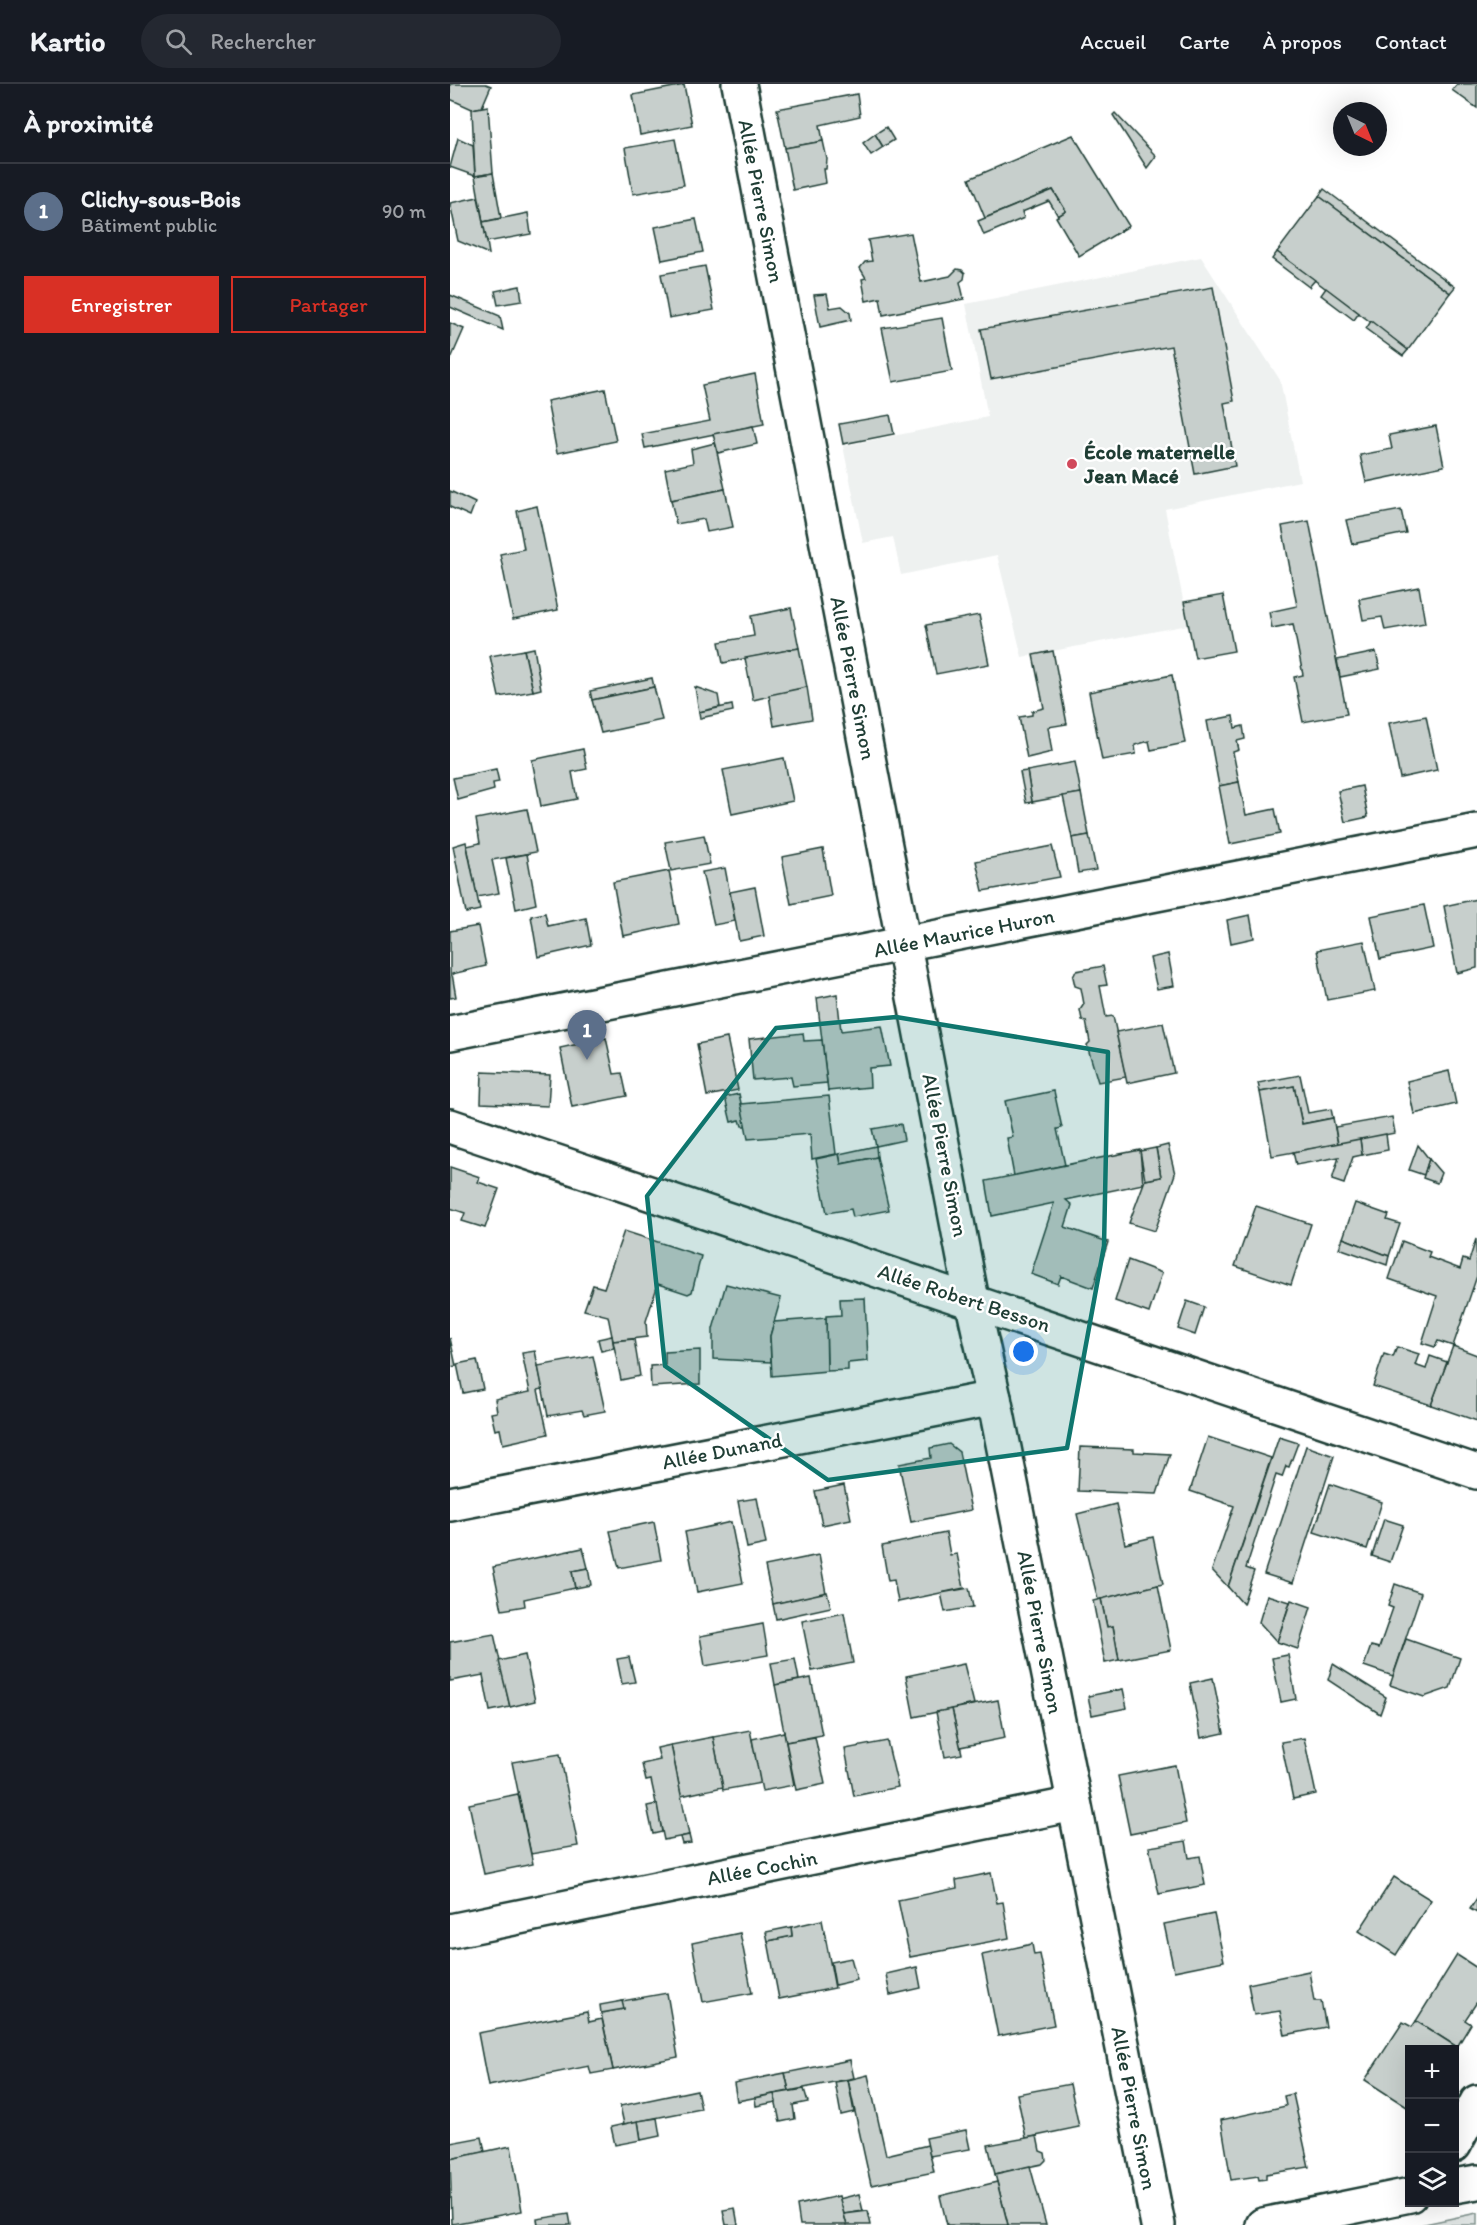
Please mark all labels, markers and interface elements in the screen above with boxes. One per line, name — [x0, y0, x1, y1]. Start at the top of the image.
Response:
search box — [141, 14, 561, 68]
text: Kartio — [30, 24, 105, 58]
icon: search — [162, 25, 195, 58]
text: Rechercher — [210, 28, 316, 55]
text: Accueil — [1081, 29, 1146, 54]
text: Carte — [1179, 29, 1230, 54]
text: À propos — [1263, 29, 1342, 54]
text: Contact — [1375, 29, 1447, 54]
north arrow — [1333, 102, 1387, 156]
text: À proximité — [24, 107, 153, 139]
street label: Allée Pierre Simon — [733, 117, 790, 285]
text: Clichy-sous-Bois — [81, 186, 241, 213]
text: 1 — [39, 199, 48, 223]
text: 90 m — [382, 199, 426, 223]
text: Bâtiment public — [81, 213, 217, 237]
button: Enregistrer — [24, 276, 219, 333]
button: Partager — [231, 276, 426, 333]
place label: École maternelle Jean Macé — [1083, 439, 1235, 488]
marker: École maternelle Jean Macé — [1065, 457, 1079, 471]
street label: Allée Pierre Simon — [825, 594, 882, 762]
street label: Allée Maurice Huron — [871, 903, 1057, 962]
pin: 1 — [568, 1010, 606, 1060]
street label: Allée Pierre Simon — [917, 1071, 974, 1239]
street label: Allée Robert Besson — [875, 1258, 1053, 1337]
your location — [1009, 1337, 1038, 1366]
street label: Allée Dunand — [660, 1427, 784, 1474]
street label: Allée Pierre Simon — [1012, 1548, 1069, 1716]
street label: Allée Cochin — [705, 1845, 819, 1890]
street label: Allée Pierre Simon — [1106, 2024, 1163, 2192]
map controls — [1405, 2045, 1459, 2207]
button: + — [1405, 2045, 1459, 2099]
button: − — [1405, 2099, 1459, 2153]
button: layers — [1405, 2153, 1459, 2207]

